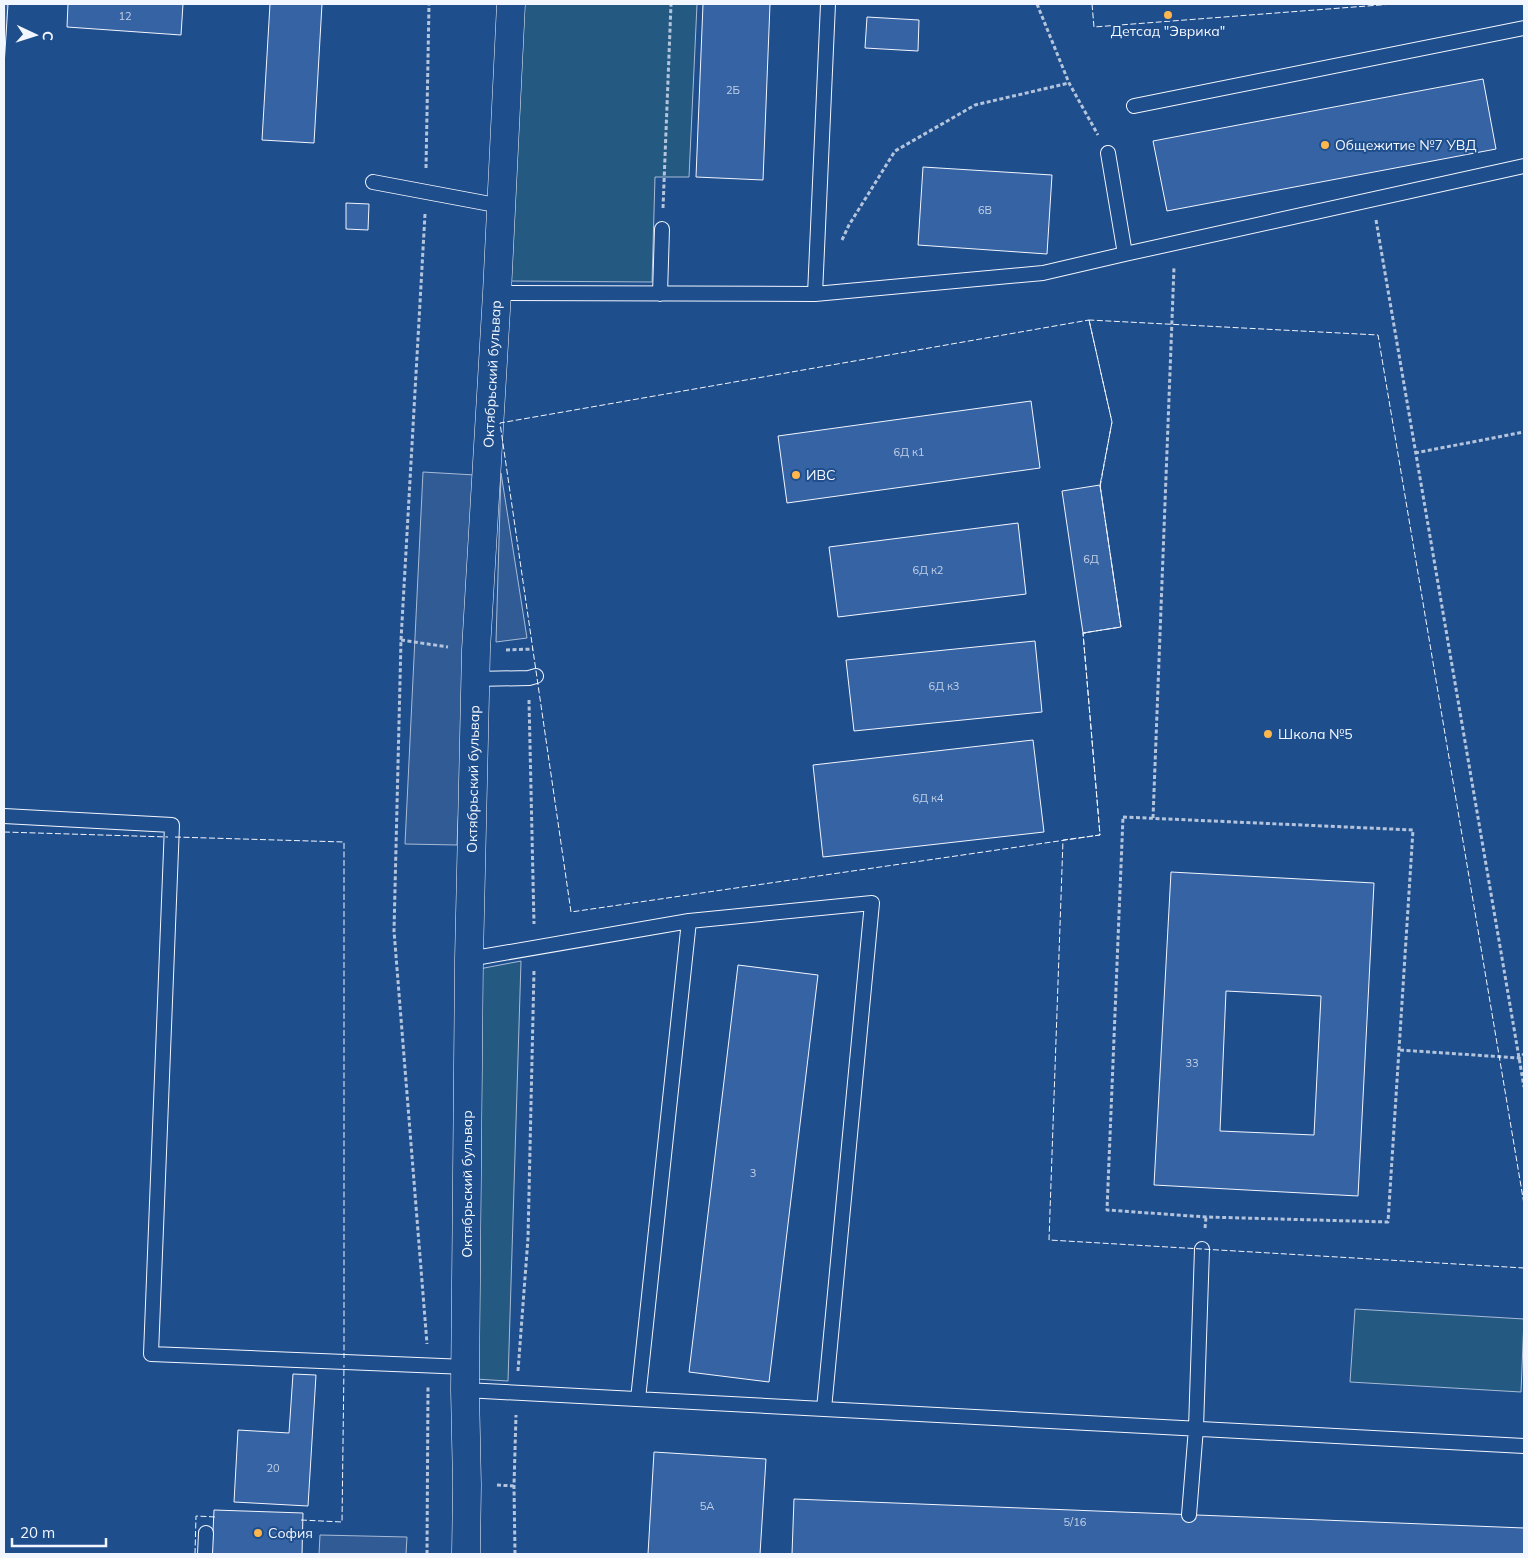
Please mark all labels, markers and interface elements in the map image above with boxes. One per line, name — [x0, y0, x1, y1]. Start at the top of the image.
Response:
house number: 12 — [118, 9, 132, 23]
marker: Детсад "Эврика" — [1162, 9, 1174, 21]
north arrow — [10, 10, 60, 60]
place label: Детсад "Эврика" — [1111, 22, 1225, 40]
text: С — [39, 30, 57, 41]
house number: 2Б — [726, 83, 740, 97]
place label: Общежитие №7 УВД — [1335, 136, 1477, 154]
marker: Общежитие №7 УВД — [1319, 139, 1331, 151]
house number: 6В — [978, 203, 992, 217]
street label: Октябрьский бульвар — [479, 300, 505, 448]
house number: 6Д к1 — [894, 445, 924, 459]
place label: ИВС — [806, 466, 836, 484]
marker: ИВС — [790, 469, 802, 481]
house number: 6Д — [1083, 552, 1099, 566]
house number: 6Д к2 — [913, 563, 944, 577]
house number: 6Д к3 — [929, 679, 959, 693]
street label: Октябрьский бульвар — [463, 705, 483, 853]
place label: Школа №5 — [1278, 725, 1353, 743]
marker: Школа №5 — [1262, 728, 1274, 740]
house number: 6Д к4 — [913, 791, 944, 805]
house number: 33 — [1185, 1056, 1199, 1070]
street label: Октябрьский бульвар — [458, 1110, 476, 1258]
house number: 3 — [750, 1166, 756, 1180]
house number: 20 — [266, 1461, 280, 1475]
house number: 5А — [700, 1499, 714, 1513]
house number: 5/16 — [1064, 1515, 1087, 1529]
scale bar — [12, 1516, 106, 1548]
text: 20 m — [20, 1523, 55, 1542]
place label: София — [268, 1524, 313, 1542]
marker: София — [252, 1527, 264, 1539]

